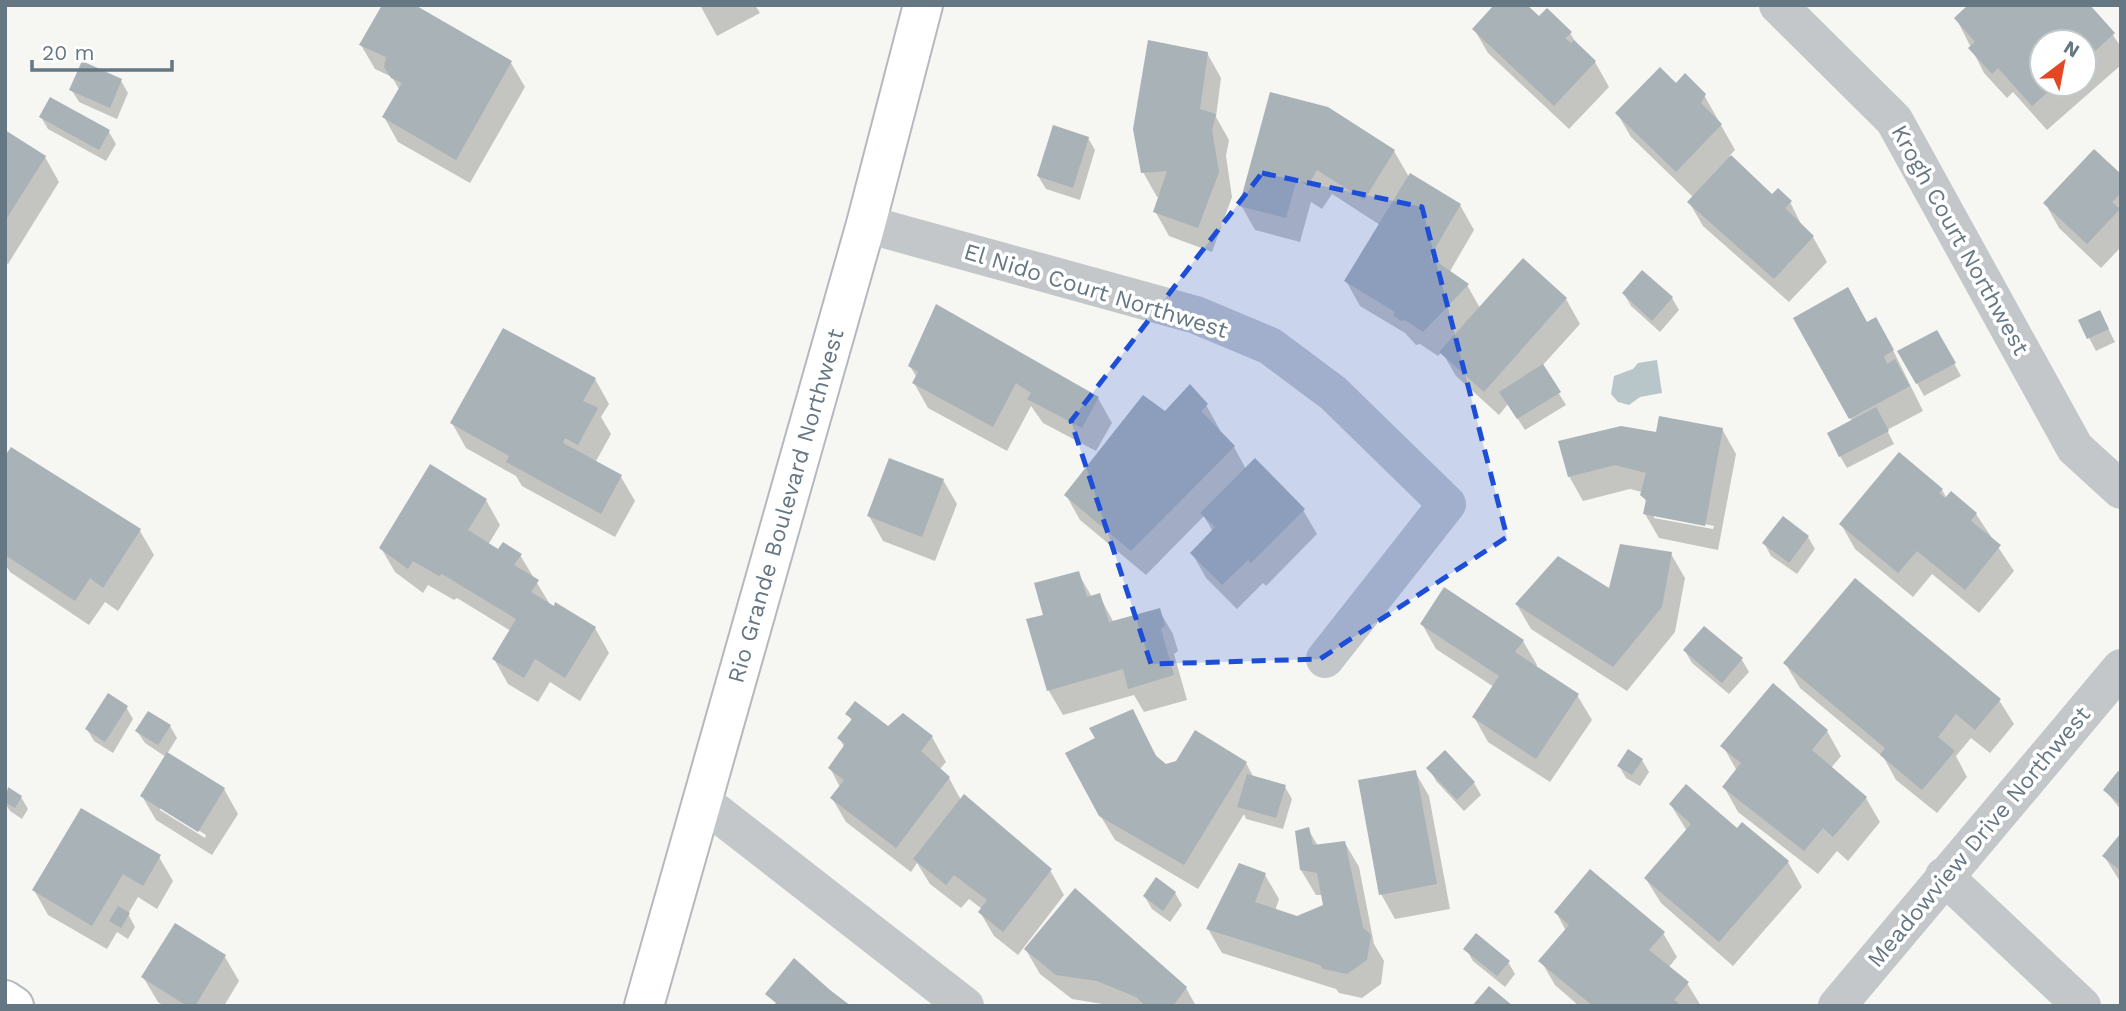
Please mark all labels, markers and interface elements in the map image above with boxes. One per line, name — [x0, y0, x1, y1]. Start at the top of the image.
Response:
scale bar — [32, 28, 172, 72]
north arrow — [2028, 28, 2098, 98]
text: N — [2060, 36, 2084, 62]
text: 20 m — [42, 40, 94, 65]
street label: Krogh Court Northwest — [1885, 120, 2035, 360]
street label: El Nido Court Northwest — [961, 238, 1232, 344]
street label: Rio Grande Boulevard Northwest — [722, 325, 850, 686]
street label: Meadowview Drive Northwest — [1862, 701, 2096, 973]

